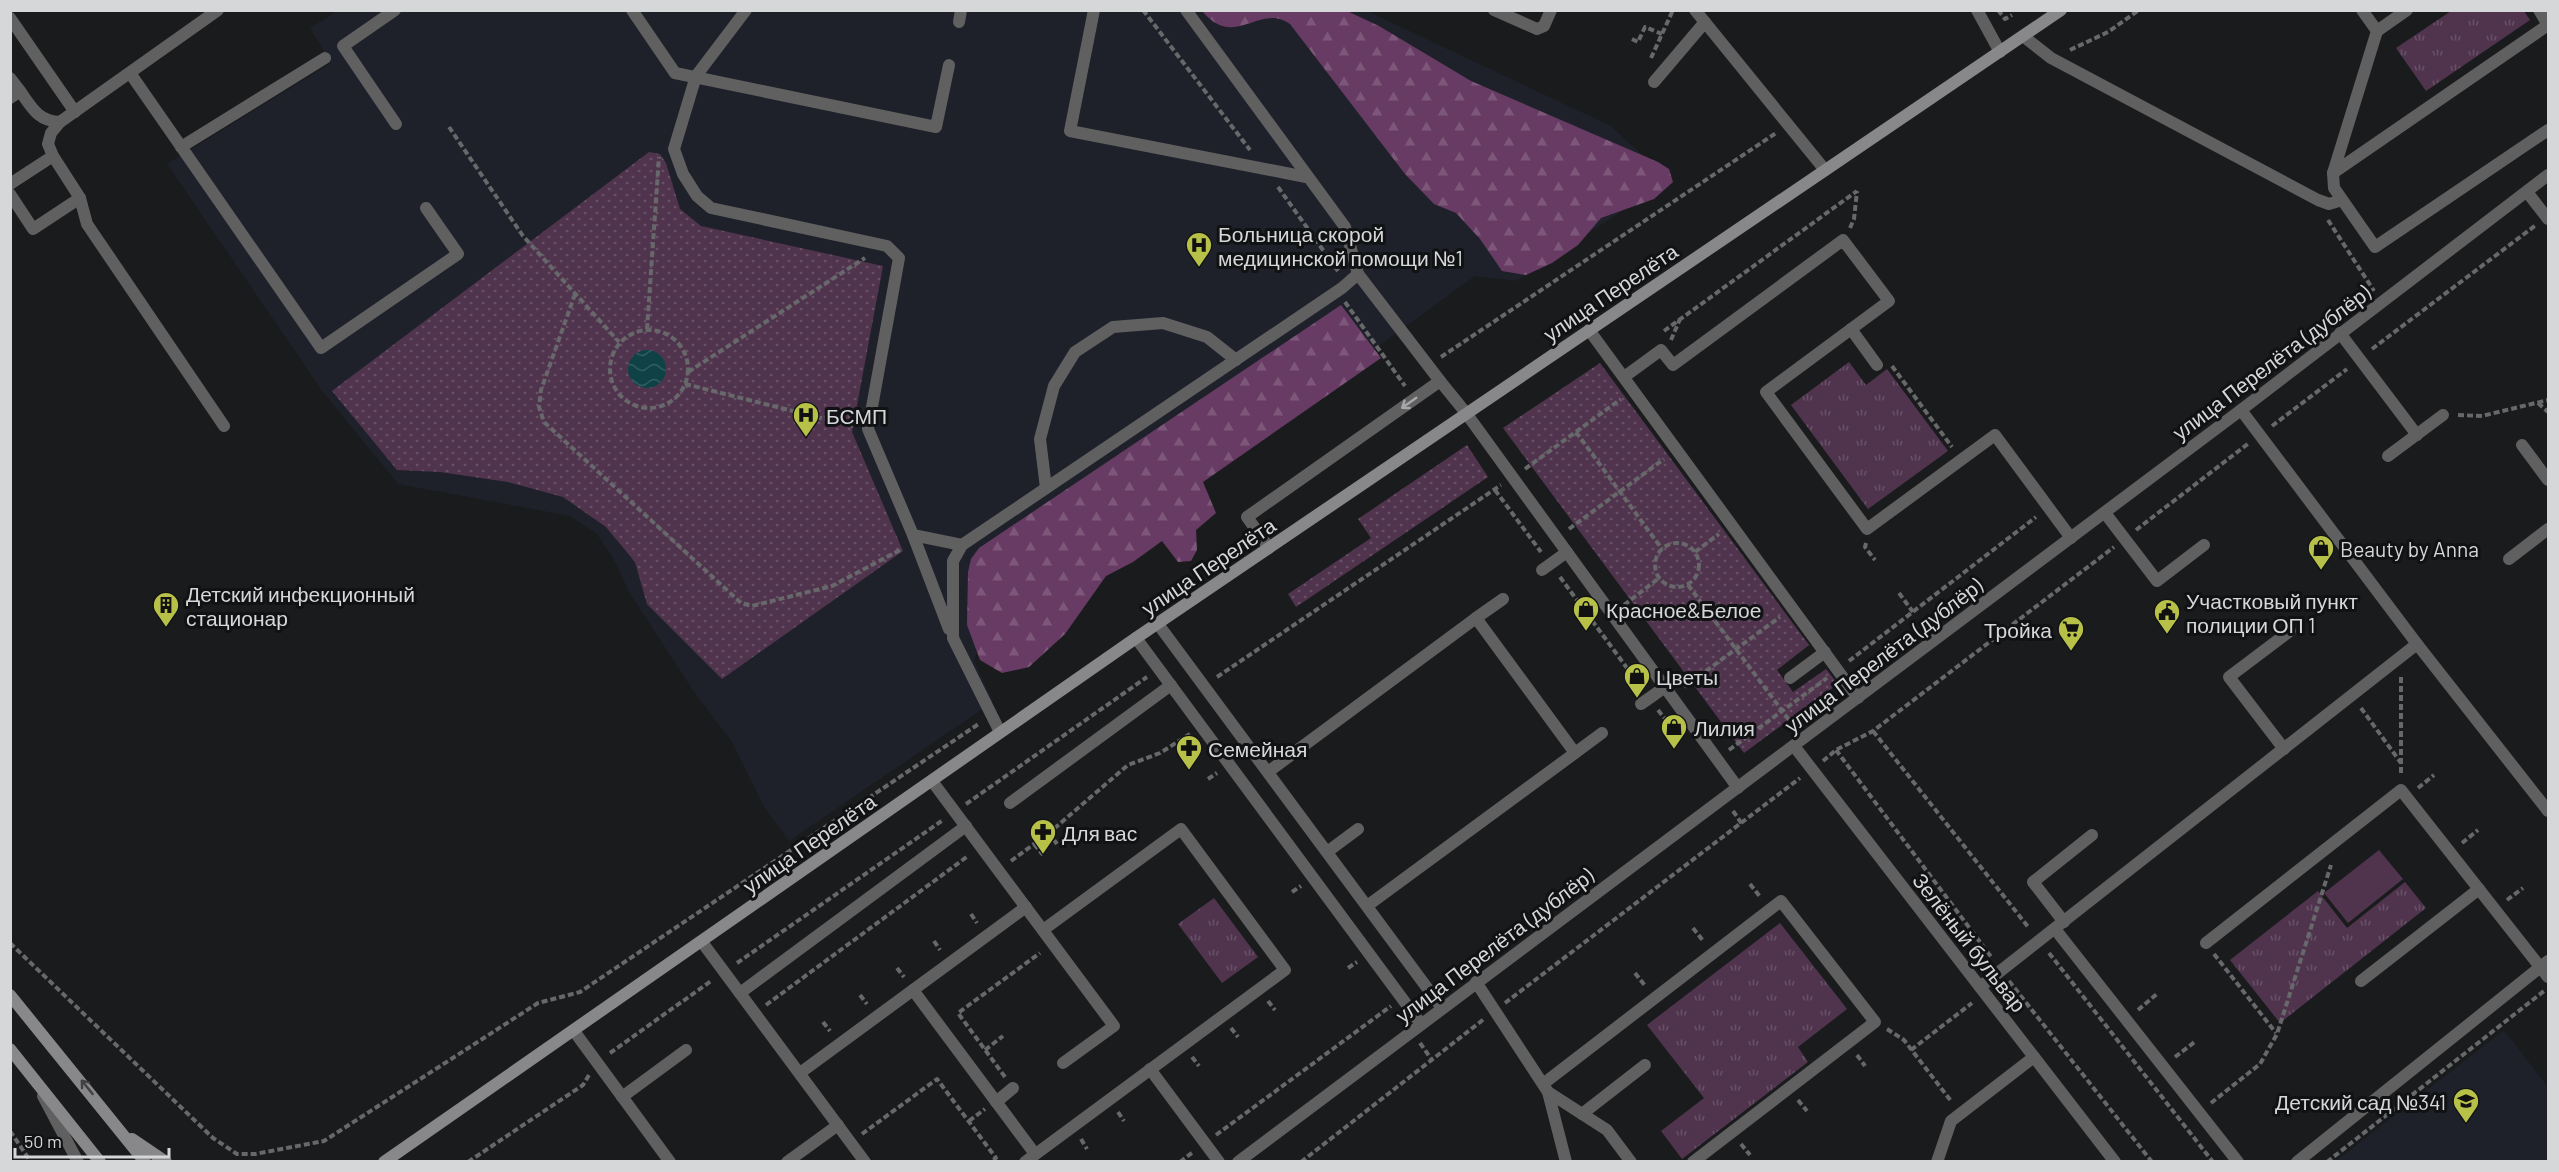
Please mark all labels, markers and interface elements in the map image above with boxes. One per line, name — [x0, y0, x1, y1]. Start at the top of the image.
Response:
place label: Больница скорой медицинской помощи №1 — [1218, 221, 1463, 270]
hospital icon: Больница скорой медицинской помощи №1 — [1184, 230, 1214, 268]
street label: улица Перелёта — [1538, 238, 1682, 346]
street label: улица Перелёта (дублёр) — [2167, 279, 2375, 445]
one-way arrow — [1401, 397, 1417, 409]
hospital icon: БСМП — [791, 400, 821, 438]
place label: БСМП — [826, 403, 887, 428]
street label: улица Перелёта — [1136, 512, 1280, 620]
shop icon: Beauty by Anna — [2306, 533, 2336, 571]
place label: Beauty by Anna — [2340, 536, 2479, 561]
street label: улица Перелёта (дублёр) — [1779, 572, 1987, 738]
place label: Детский инфекционный стационар — [186, 581, 415, 630]
place label: Участковый пункт полиции ОП 1 — [2186, 588, 2358, 637]
building icon: Детский инфекционный стационар — [151, 590, 181, 628]
shop icon: Красное&Белое — [1571, 594, 1601, 632]
place label: Красное&Белое — [1606, 597, 1761, 622]
public building icon: Участковый пункт полиции ОП 1 — [2152, 597, 2182, 635]
supermarket icon: Тройка — [2056, 614, 2086, 652]
place label: Тройка — [1984, 617, 2052, 642]
shop icon: Цветы — [1622, 661, 1652, 699]
place label: Цветы — [1656, 664, 1718, 689]
shop icon: Лилия — [1659, 712, 1689, 750]
place label: Лилия — [1694, 715, 1755, 740]
pharmacy icon: Семейная — [1174, 733, 1204, 771]
place label: Семейная — [1208, 736, 1307, 761]
street label: улица Перелёта — [738, 788, 880, 898]
pharmacy icon: Для вас — [1028, 817, 1058, 855]
place label: Для вас — [1062, 820, 1137, 845]
street label: улица Перелёта (дублёр) — [1390, 862, 1598, 1028]
street label: Зелёный бульвар — [1908, 868, 2032, 1016]
one-way arrow — [81, 1079, 94, 1095]
school or university icon: Детский сад №341 — [2451, 1086, 2481, 1124]
place label: Детский сад №341 — [2275, 1089, 2446, 1114]
scale bar — [15, 1121, 170, 1159]
text: 50 m — [24, 1130, 62, 1152]

